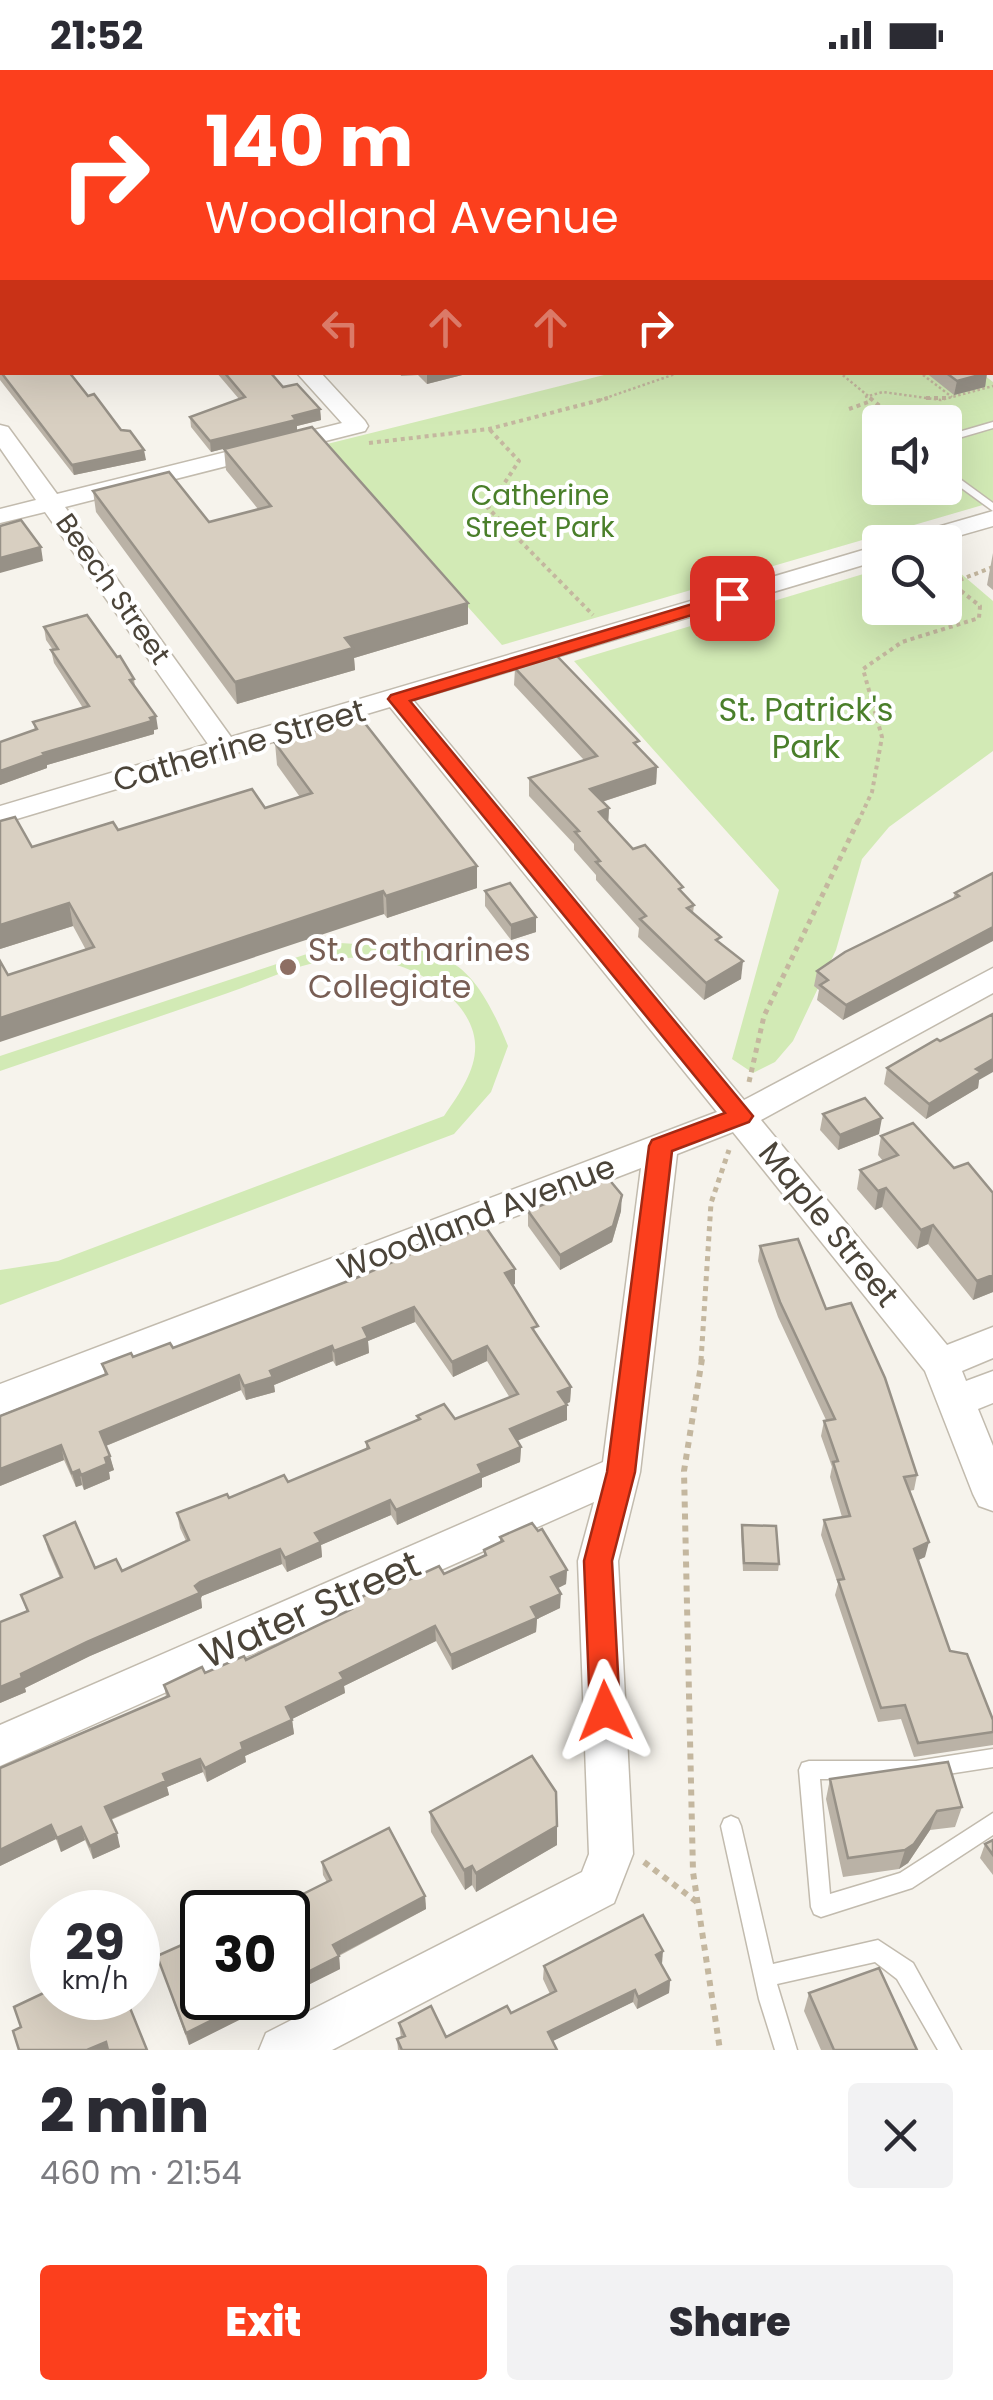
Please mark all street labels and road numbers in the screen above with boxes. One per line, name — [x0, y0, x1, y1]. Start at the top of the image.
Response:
street label: Beech Street — [46, 506, 180, 672]
street label: Catherine Street — [108, 687, 370, 803]
street label: Maple Street — [748, 1132, 910, 1316]
street label: Woodland Avenue — [331, 1143, 621, 1291]
street label: Water Street — [192, 1537, 428, 1681]

